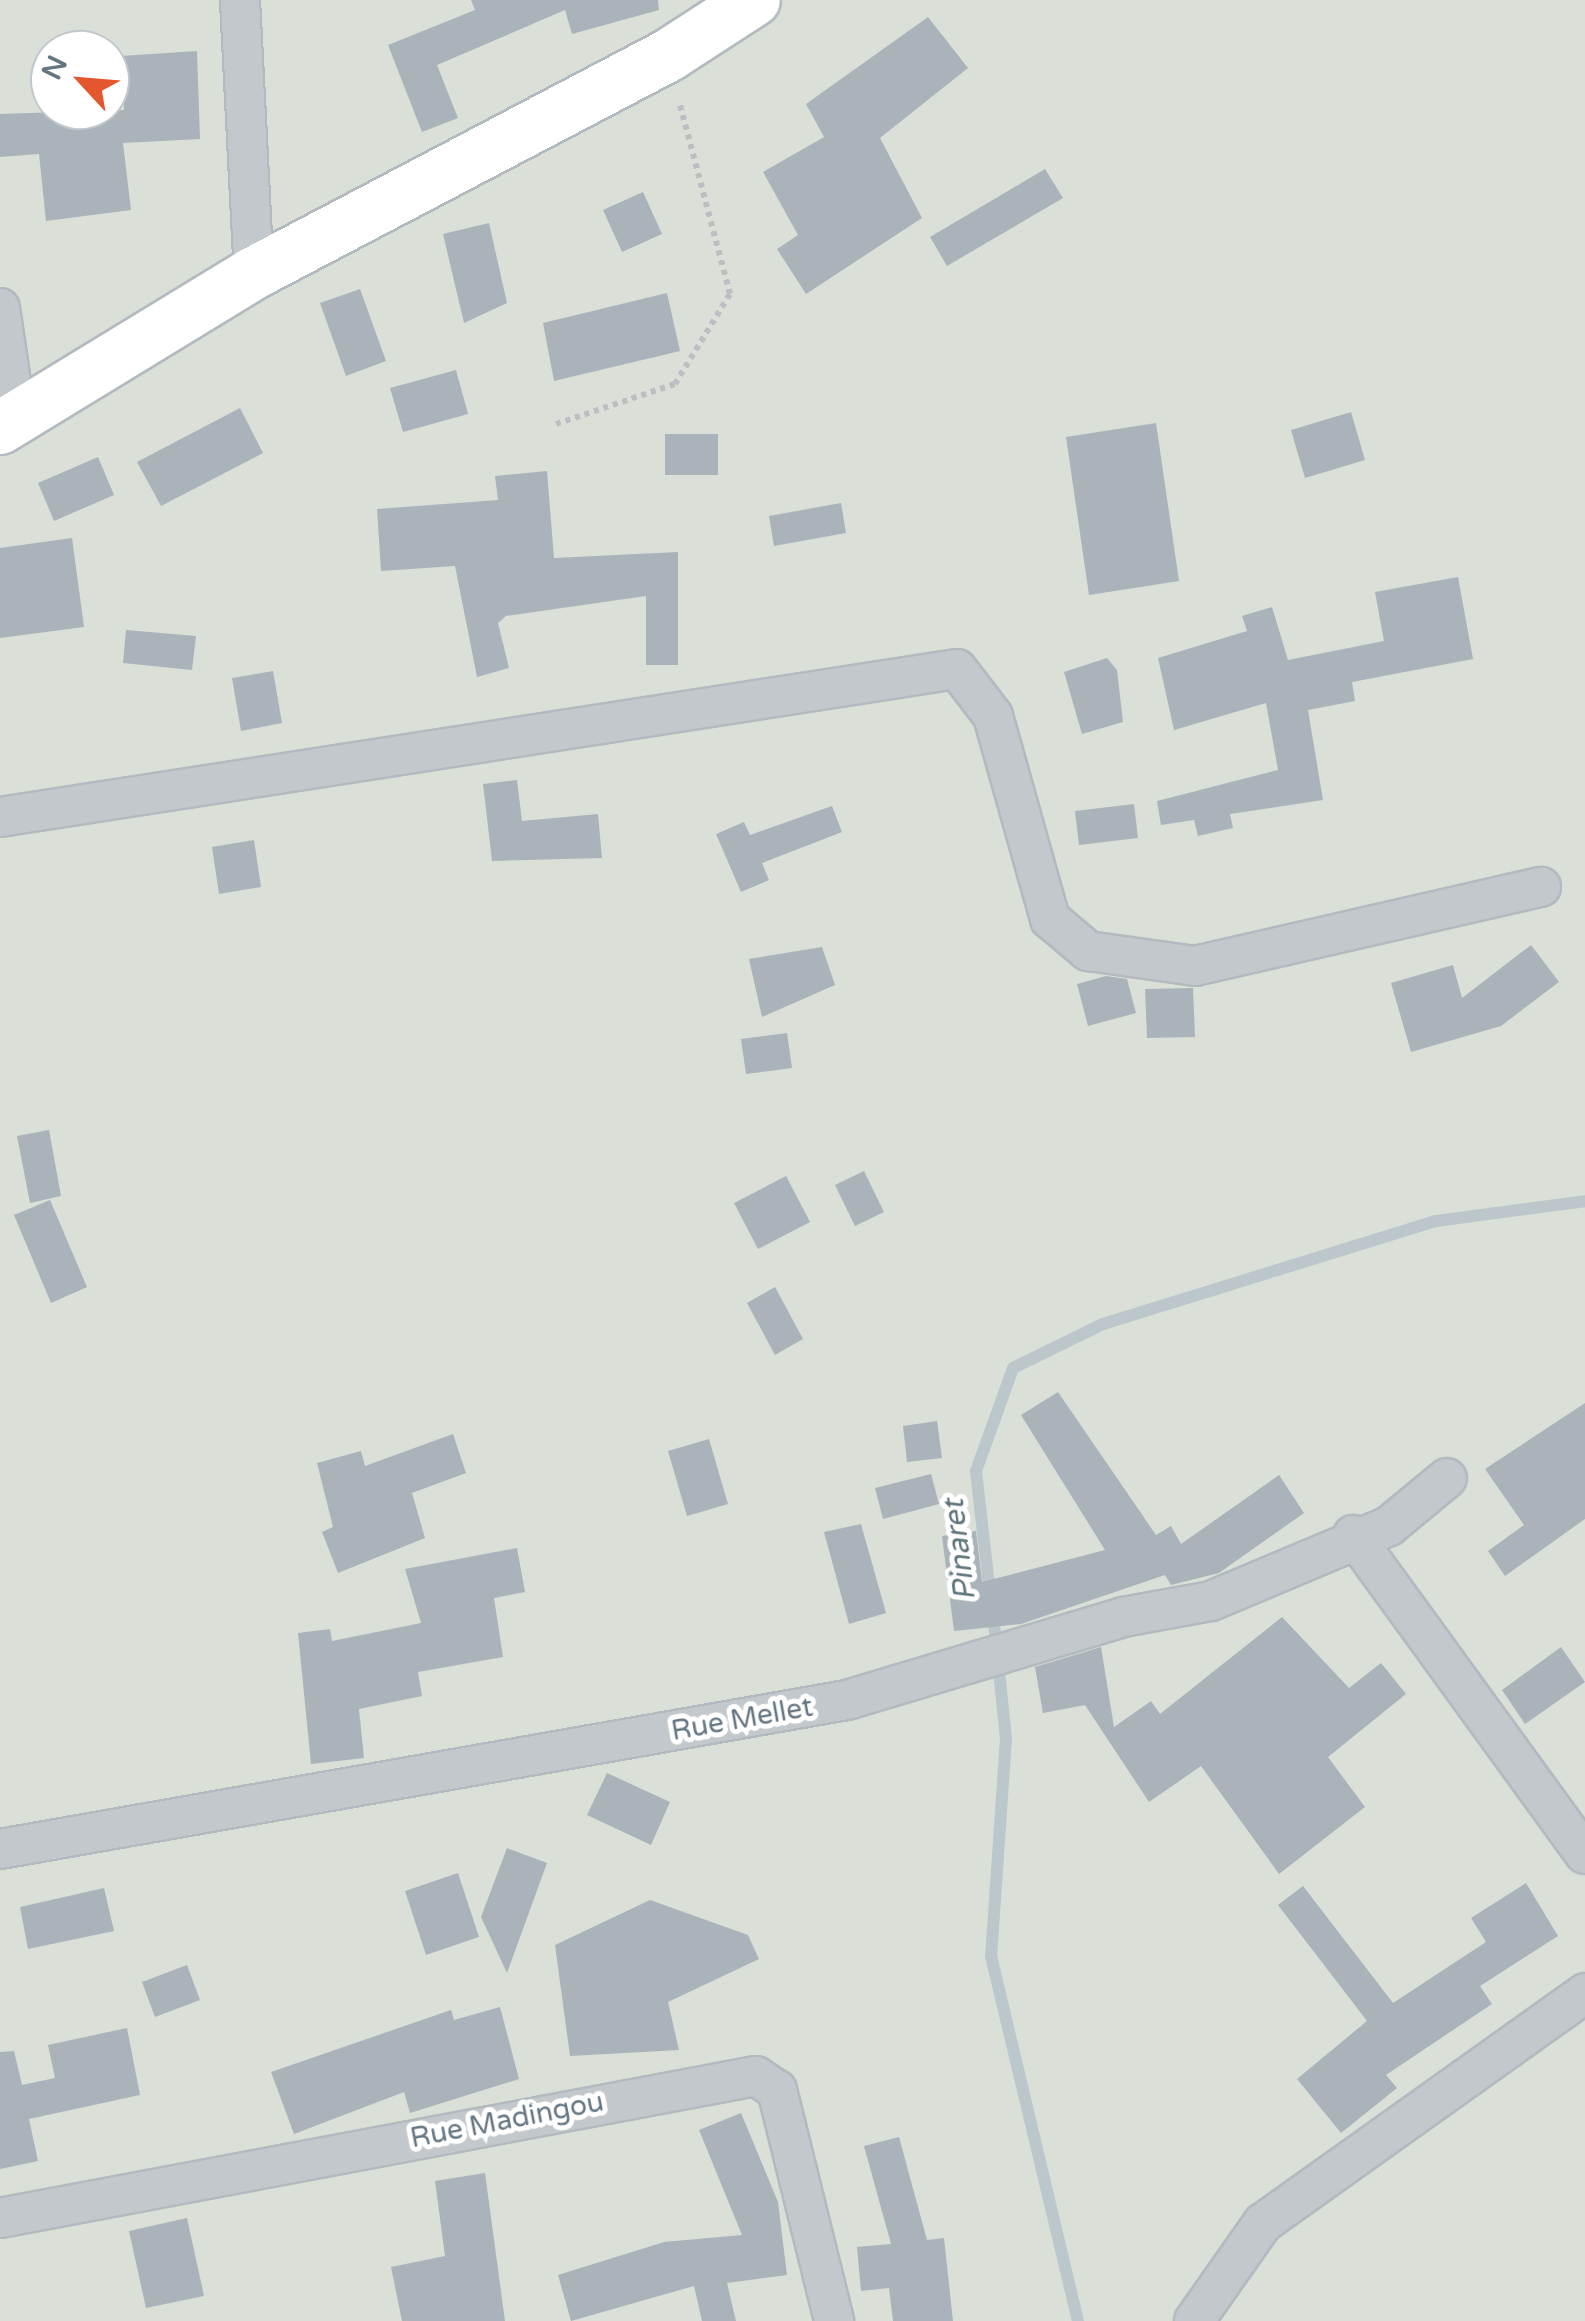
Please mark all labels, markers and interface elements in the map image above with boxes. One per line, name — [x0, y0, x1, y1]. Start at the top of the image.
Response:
north arrow — [30, 30, 130, 130]
text: N — [35, 50, 75, 85]
water label: Pinaret — [936, 1497, 984, 1603]
street label: Rue Mellet — [669, 1690, 815, 1748]
street label: Rue Madingou — [407, 2085, 607, 2155]

